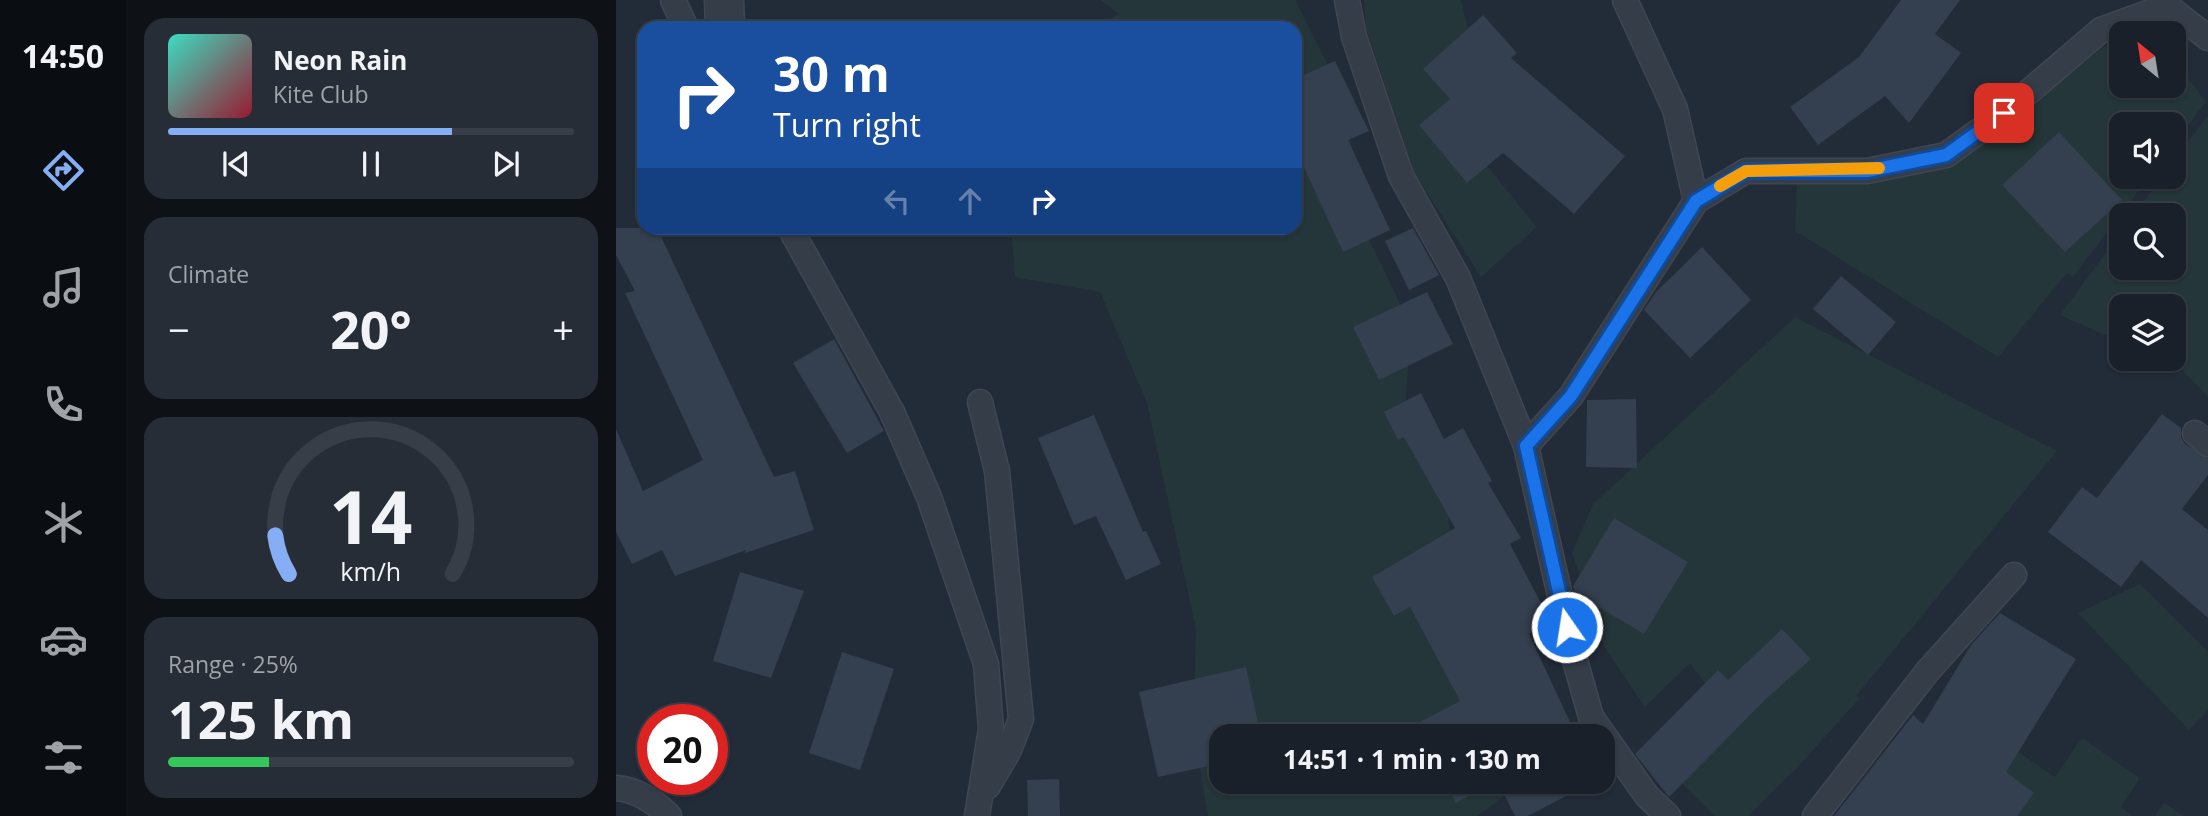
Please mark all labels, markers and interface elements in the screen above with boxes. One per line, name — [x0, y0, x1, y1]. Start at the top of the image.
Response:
north arrow — [2109, 21, 2186, 98]
map controls — [2109, 21, 2186, 371]
text: 14:50 — [22, 34, 104, 77]
text: 30 m — [773, 40, 890, 106]
text: Neon Rain — [273, 42, 407, 78]
icon: right — [658, 49, 749, 140]
text: Kite Club — [273, 78, 368, 110]
pin — [1974, 83, 2034, 143]
icon: arrive — [1985, 94, 2023, 132]
text: Turn right — [773, 103, 921, 146]
button: sound — [2109, 112, 2186, 189]
icon: previous — [217, 145, 255, 183]
icon: pause — [352, 145, 390, 183]
icon: next — [487, 145, 525, 183]
icon: directions — [39, 146, 88, 195]
icon: left — [878, 182, 916, 220]
icon: ahead — [951, 182, 989, 220]
icon: right — [1024, 182, 1062, 220]
button: search — [2109, 203, 2186, 280]
text: Climate — [168, 258, 249, 290]
icon: music — [39, 263, 88, 312]
text: 20° — [330, 293, 412, 364]
button: layers — [2109, 294, 2186, 371]
text: − — [168, 303, 190, 355]
text: + — [552, 303, 574, 355]
icon: phone — [39, 380, 88, 429]
text: 14 — [329, 466, 413, 565]
icon: climate — [39, 498, 88, 547]
text: km/h — [341, 553, 401, 587]
position arrow — [1530, 590, 1604, 664]
icon: car — [39, 615, 88, 664]
text: Range · 25% — [168, 648, 298, 680]
text: 125 km — [168, 683, 354, 754]
speed limit sign: 20 — [637, 704, 728, 795]
icon: filters — [39, 733, 88, 782]
text: 14:51 · 1 min · 130 m — [1283, 741, 1541, 777]

